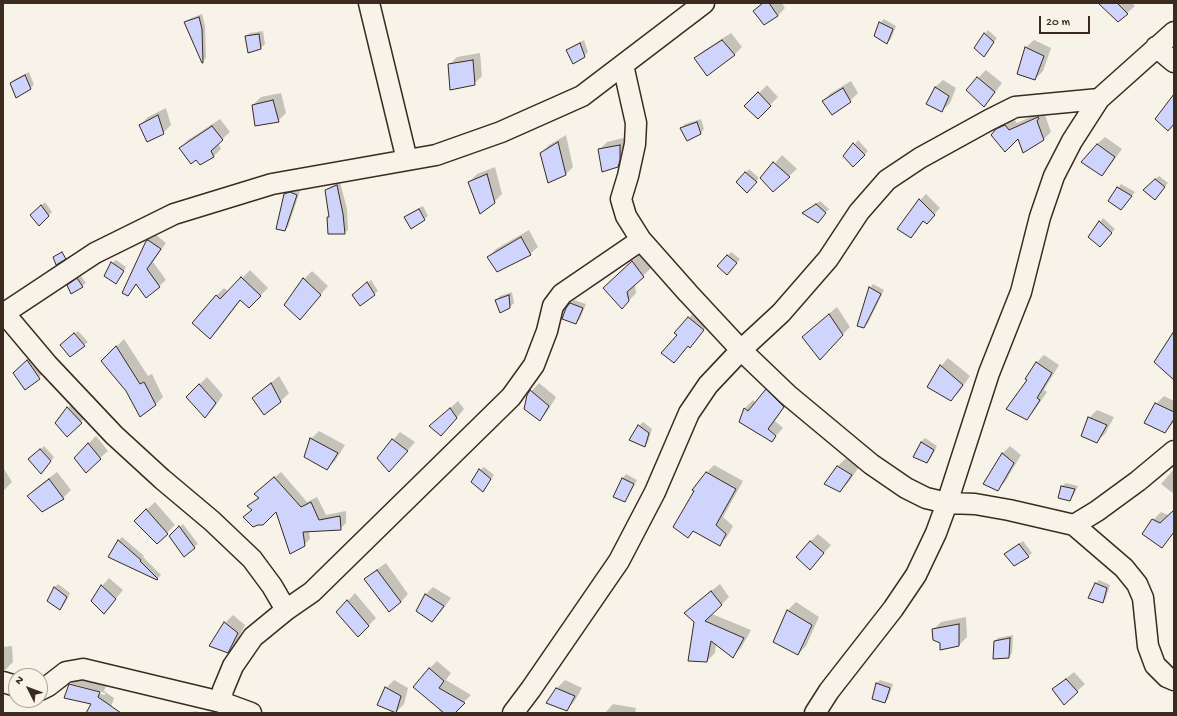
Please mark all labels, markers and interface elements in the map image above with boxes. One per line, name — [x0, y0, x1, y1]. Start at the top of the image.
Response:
scale bar — [1041, 8, 1092, 34]
text: 20 m — [1046, 16, 1070, 30]
north arrow — [8, 668, 48, 708]
text: N — [13, 674, 27, 687]

